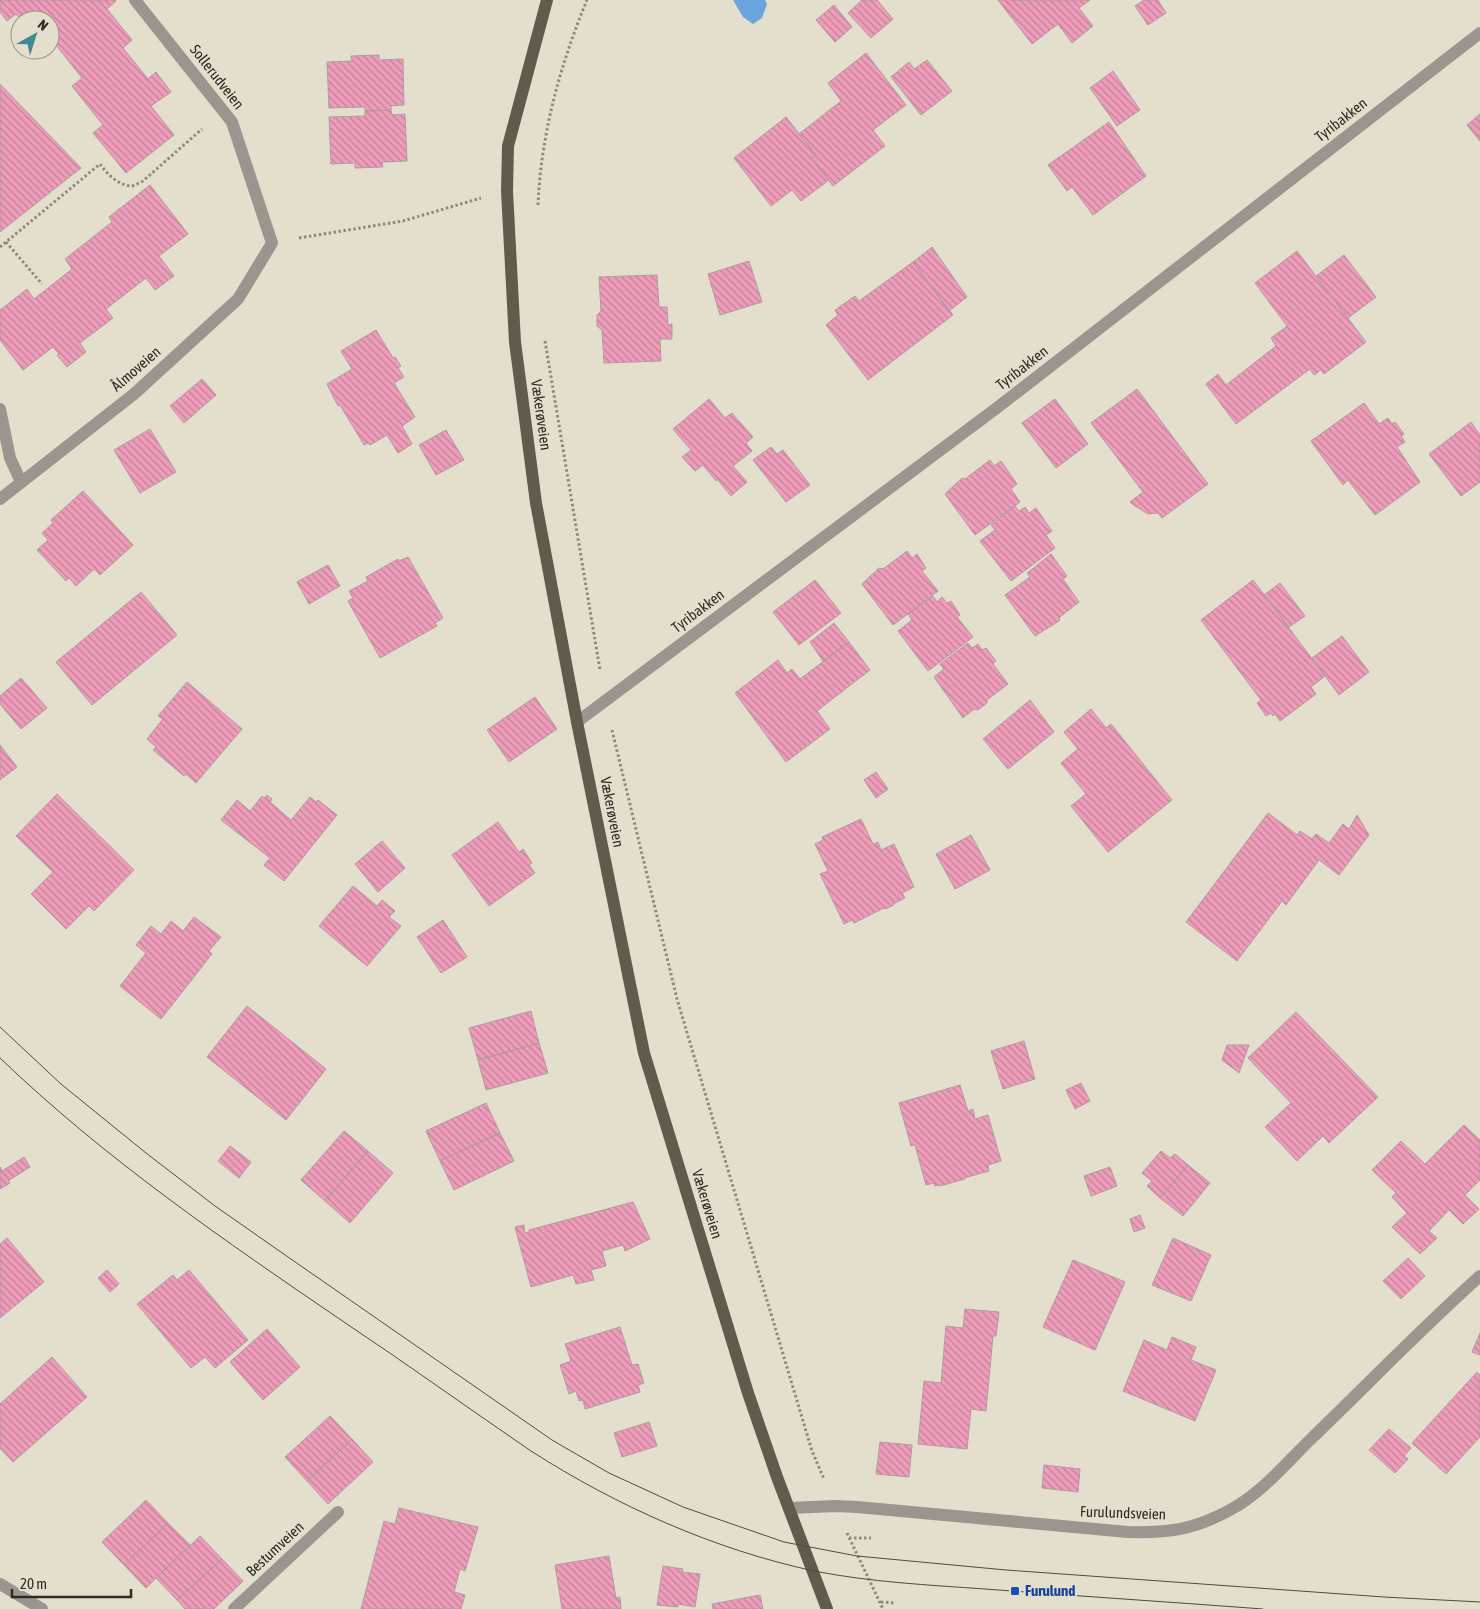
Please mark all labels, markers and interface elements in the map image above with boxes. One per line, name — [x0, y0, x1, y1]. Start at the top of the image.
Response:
north arrow — [10, 10, 60, 60]
text: N — [35, 16, 51, 34]
street label: Sollerudveien — [187, 41, 248, 112]
street label: Tyribakken — [1311, 94, 1370, 145]
street label: Tyribakken — [992, 342, 1051, 393]
street label: Ålmoveien — [108, 343, 164, 395]
street label: Vækerøveien — [528, 378, 555, 451]
street label: Tyribakken — [668, 585, 727, 636]
street label: Vækerøveien — [597, 775, 628, 849]
street label: Vækerøveien — [689, 1167, 726, 1241]
street label: Furulundsveien — [1080, 1503, 1166, 1522]
street label: Bestumveien — [243, 1518, 307, 1579]
scale bar — [12, 1566, 131, 1598]
text: 20 m — [20, 1575, 47, 1592]
place label: Furulund — [1025, 1582, 1075, 1599]
marker: Furulund — [1009, 1585, 1021, 1597]

